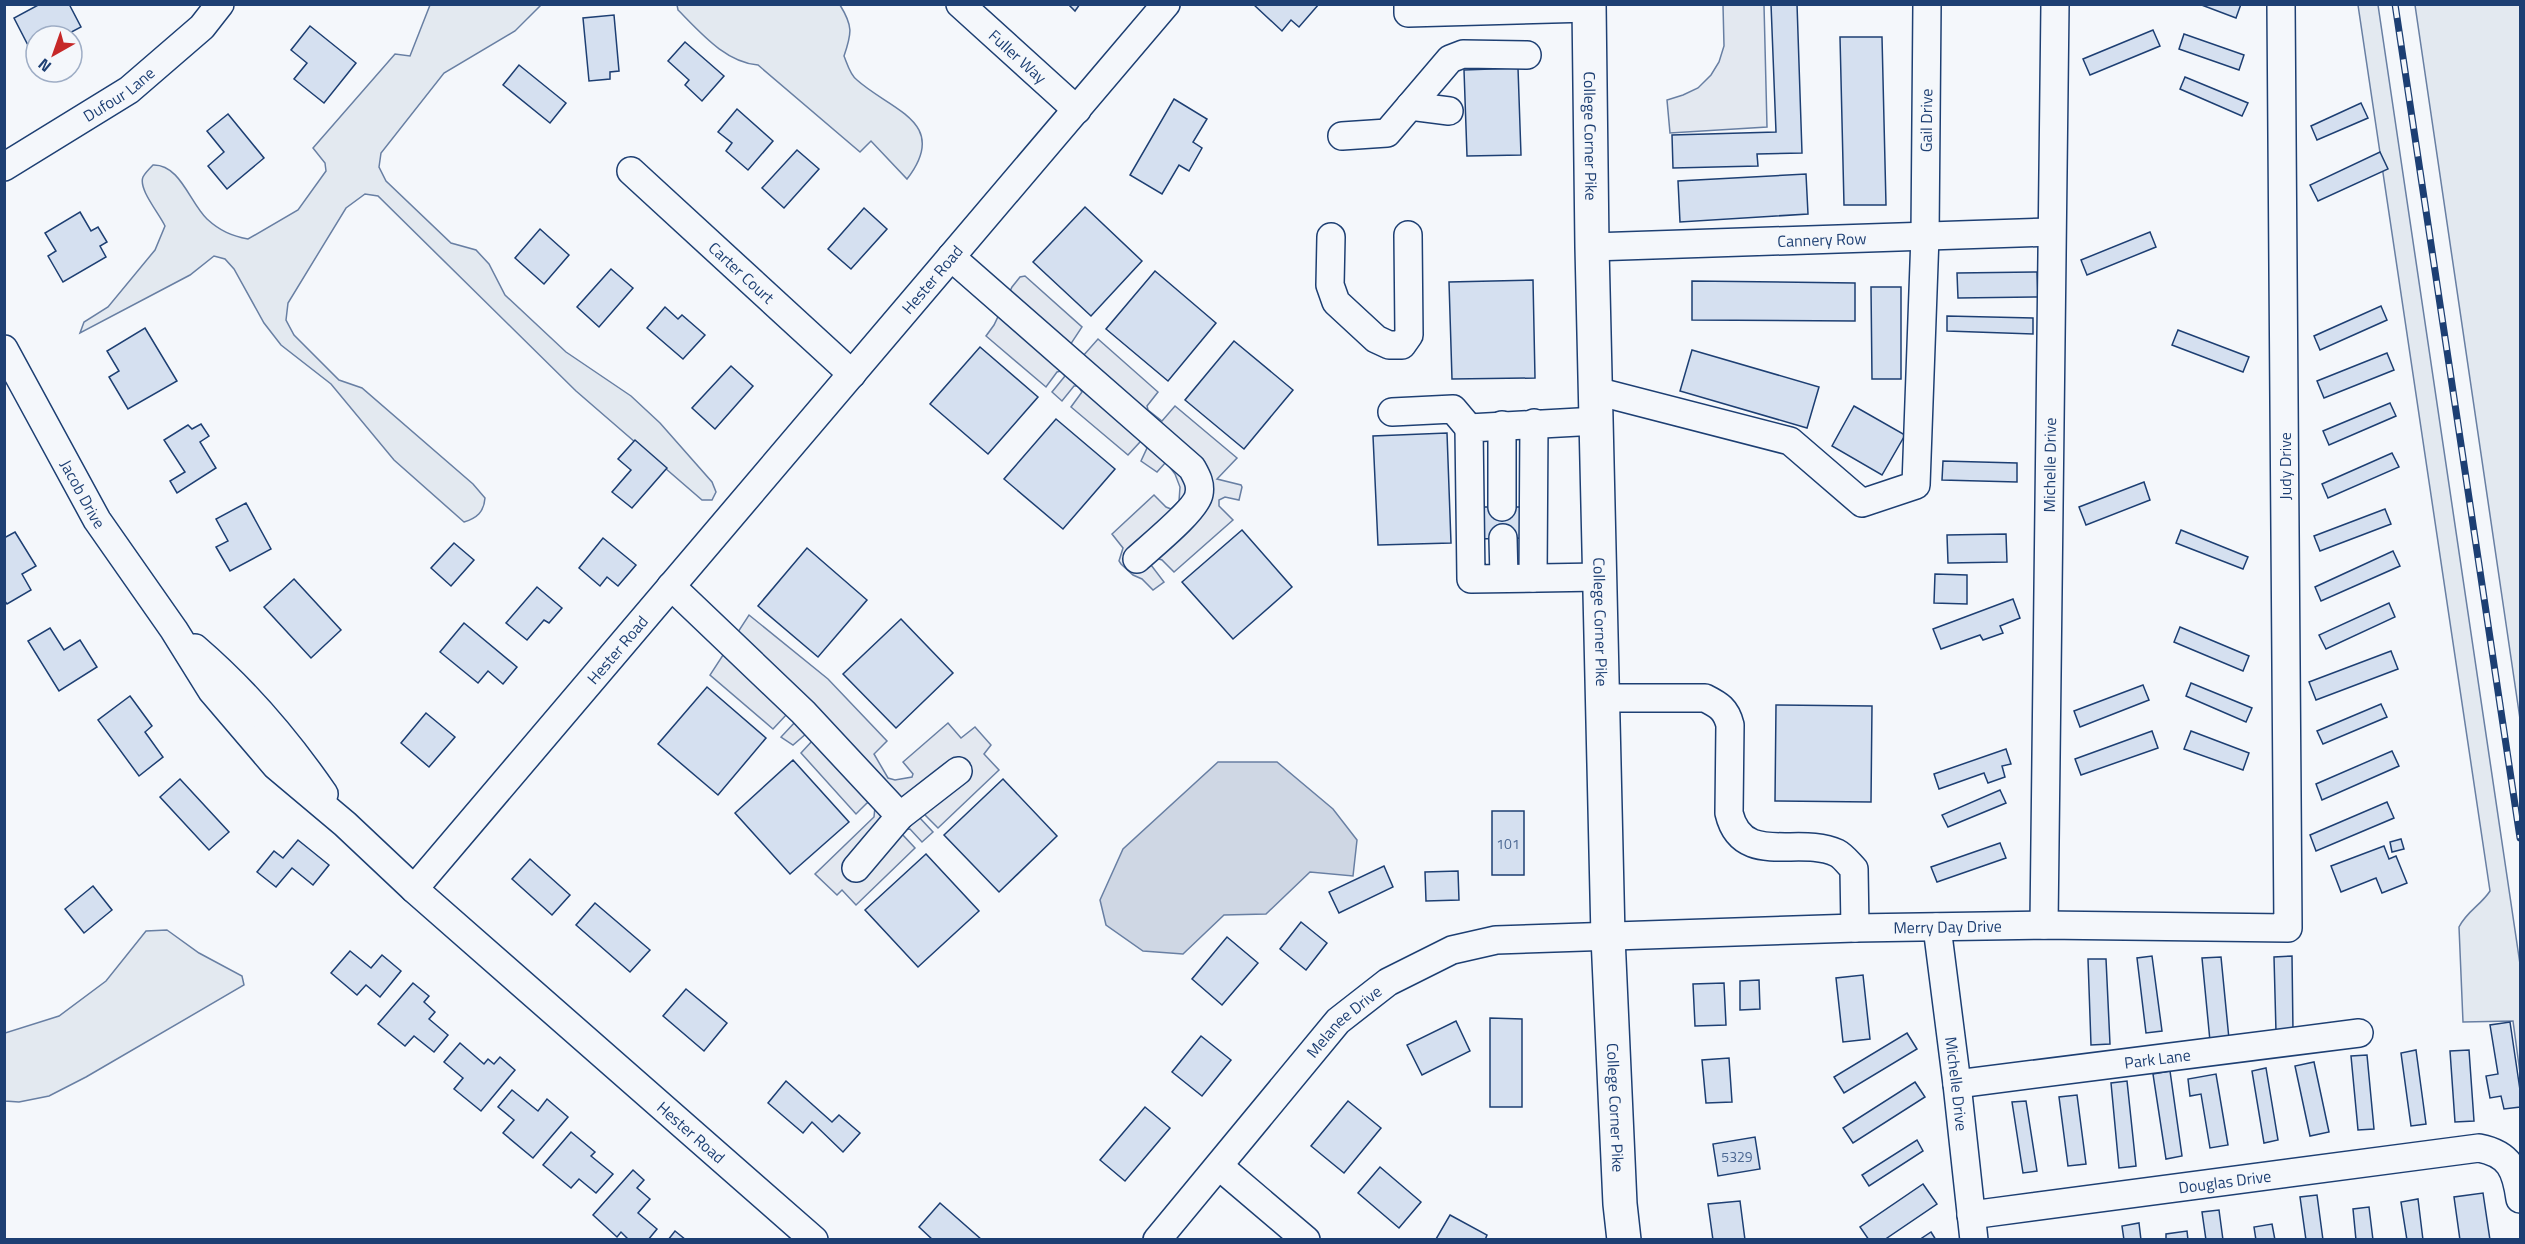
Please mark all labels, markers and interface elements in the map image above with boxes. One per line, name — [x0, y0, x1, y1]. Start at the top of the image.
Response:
north arrow — [24, 24, 84, 84]
street label: Fuller Way — [984, 24, 1052, 89]
text: N — [32, 53, 56, 78]
street label: Dufour Lane — [78, 61, 160, 127]
street label: College Corner Pike — [1578, 71, 1603, 201]
street label: Gail Drive — [1914, 88, 1938, 152]
street label: Cannery Row — [1777, 226, 1867, 253]
street label: Carter Court — [703, 236, 780, 309]
street label: Hester Road — [896, 240, 968, 319]
street label: Michelle Drive — [2037, 418, 2062, 513]
street label: Judy Drive — [2273, 432, 2297, 500]
street label: Jacob Drive — [54, 455, 111, 533]
street label: College Corner Pike — [1587, 557, 1614, 687]
street label: Hester Road — [581, 610, 654, 689]
house number: 101 — [1496, 833, 1520, 854]
street label: Merry Day Drive — [1893, 914, 2002, 939]
street label: Melanee Drive — [1300, 979, 1387, 1063]
street label: Michelle Drive — [1939, 1035, 1974, 1132]
street label: Park Lane — [2123, 1042, 2192, 1075]
street label: College Corner Pike — [1601, 1043, 1631, 1173]
street label: Hester Road — [652, 1096, 731, 1169]
house number: 5329 — [1721, 1146, 1753, 1167]
street label: Douglas Drive — [2177, 1164, 2273, 1200]

